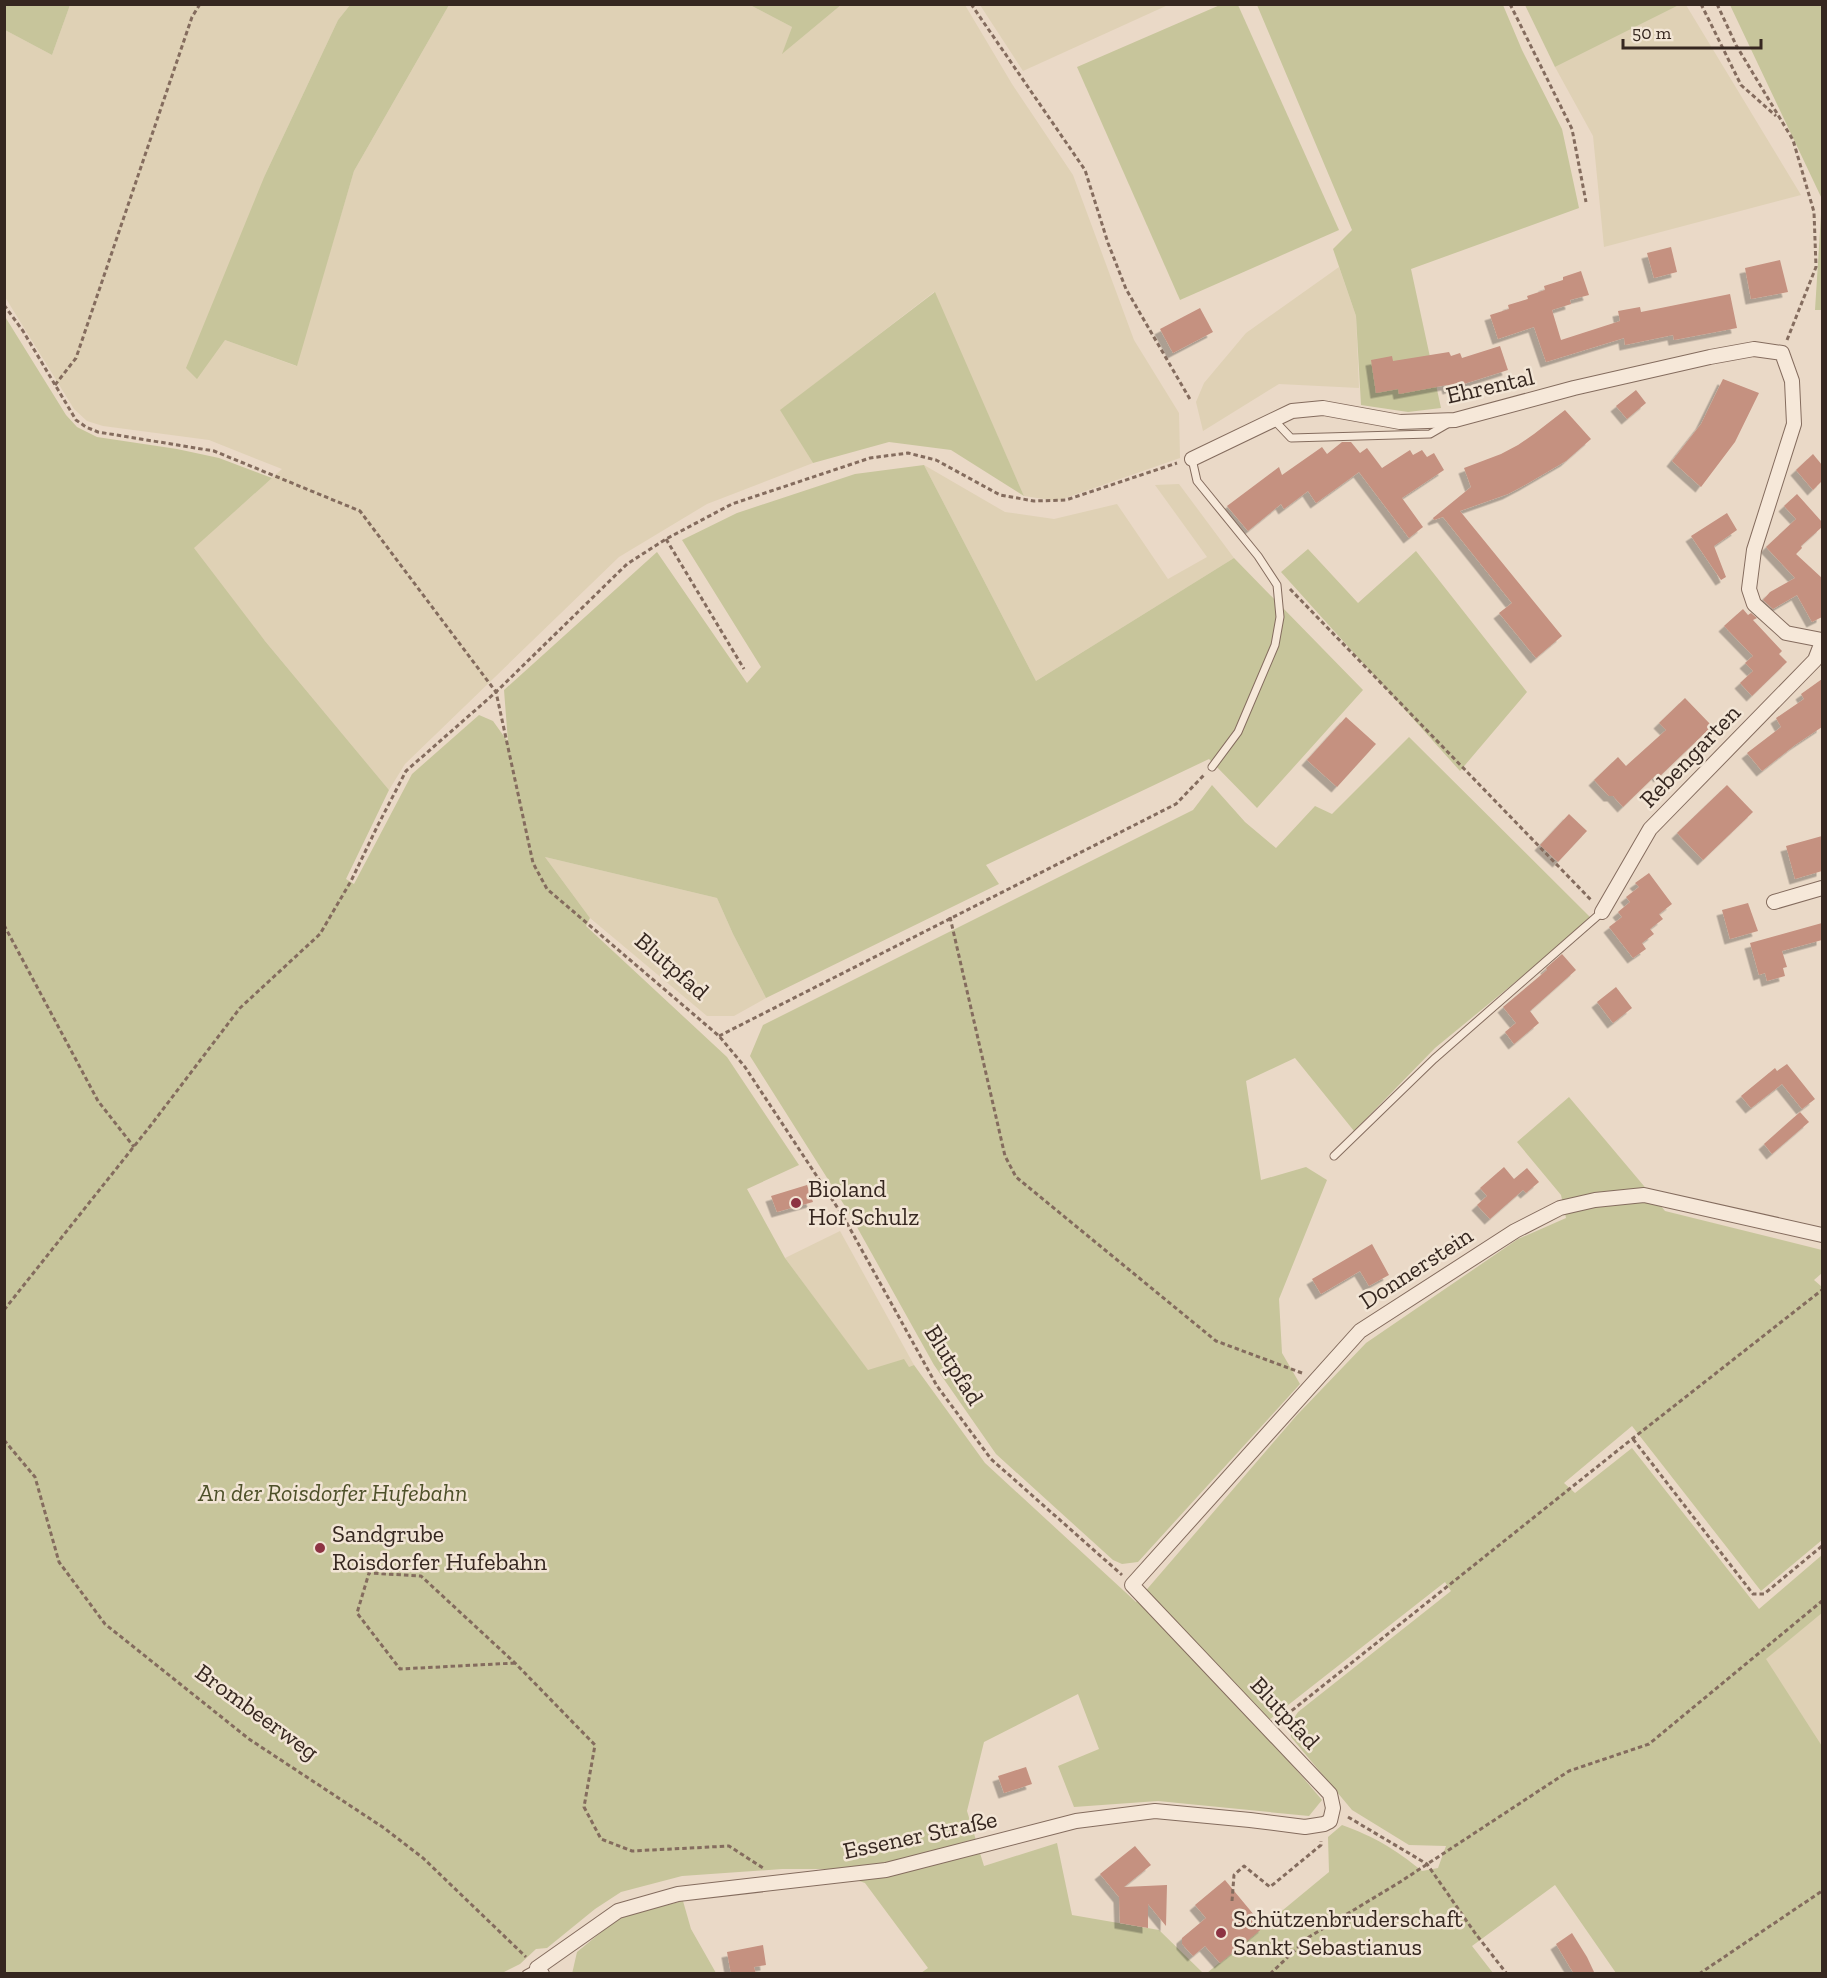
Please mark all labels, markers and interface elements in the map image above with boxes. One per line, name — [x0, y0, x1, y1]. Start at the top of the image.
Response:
scale bar — [1623, 12, 1761, 50]
text: 50 m — [1632, 22, 1672, 44]
street label: Ehrental — [1443, 361, 1537, 410]
street label: Rebengarten — [1633, 698, 1746, 813]
street label: Blutpfad — [629, 926, 715, 1006]
place label: Bioland Hof Schulz — [808, 1174, 919, 1231]
marker: Bioland Hof Schulz — [789, 1196, 803, 1210]
street label: Donnerstein — [1354, 1220, 1478, 1315]
street label: Blutpfad — [919, 1319, 990, 1410]
park label: An der Roisdorfer Hufebahn — [197, 1478, 468, 1507]
place label: Sandgrube Roisdorfer Hufebahn — [332, 1519, 547, 1576]
marker: Sandgrube Roisdorfer Hufebahn — [313, 1541, 327, 1555]
street label: Brombeerweg — [190, 1657, 325, 1766]
street label: Blutpfad — [1245, 1670, 1326, 1755]
street label: Essener Straße — [840, 1804, 1000, 1865]
place label: Schützenbruderschaft Sankt Sebastianus — [1233, 1904, 1463, 1961]
marker: Schützenbruderschaft Sankt Sebastianus — [1214, 1926, 1228, 1940]

